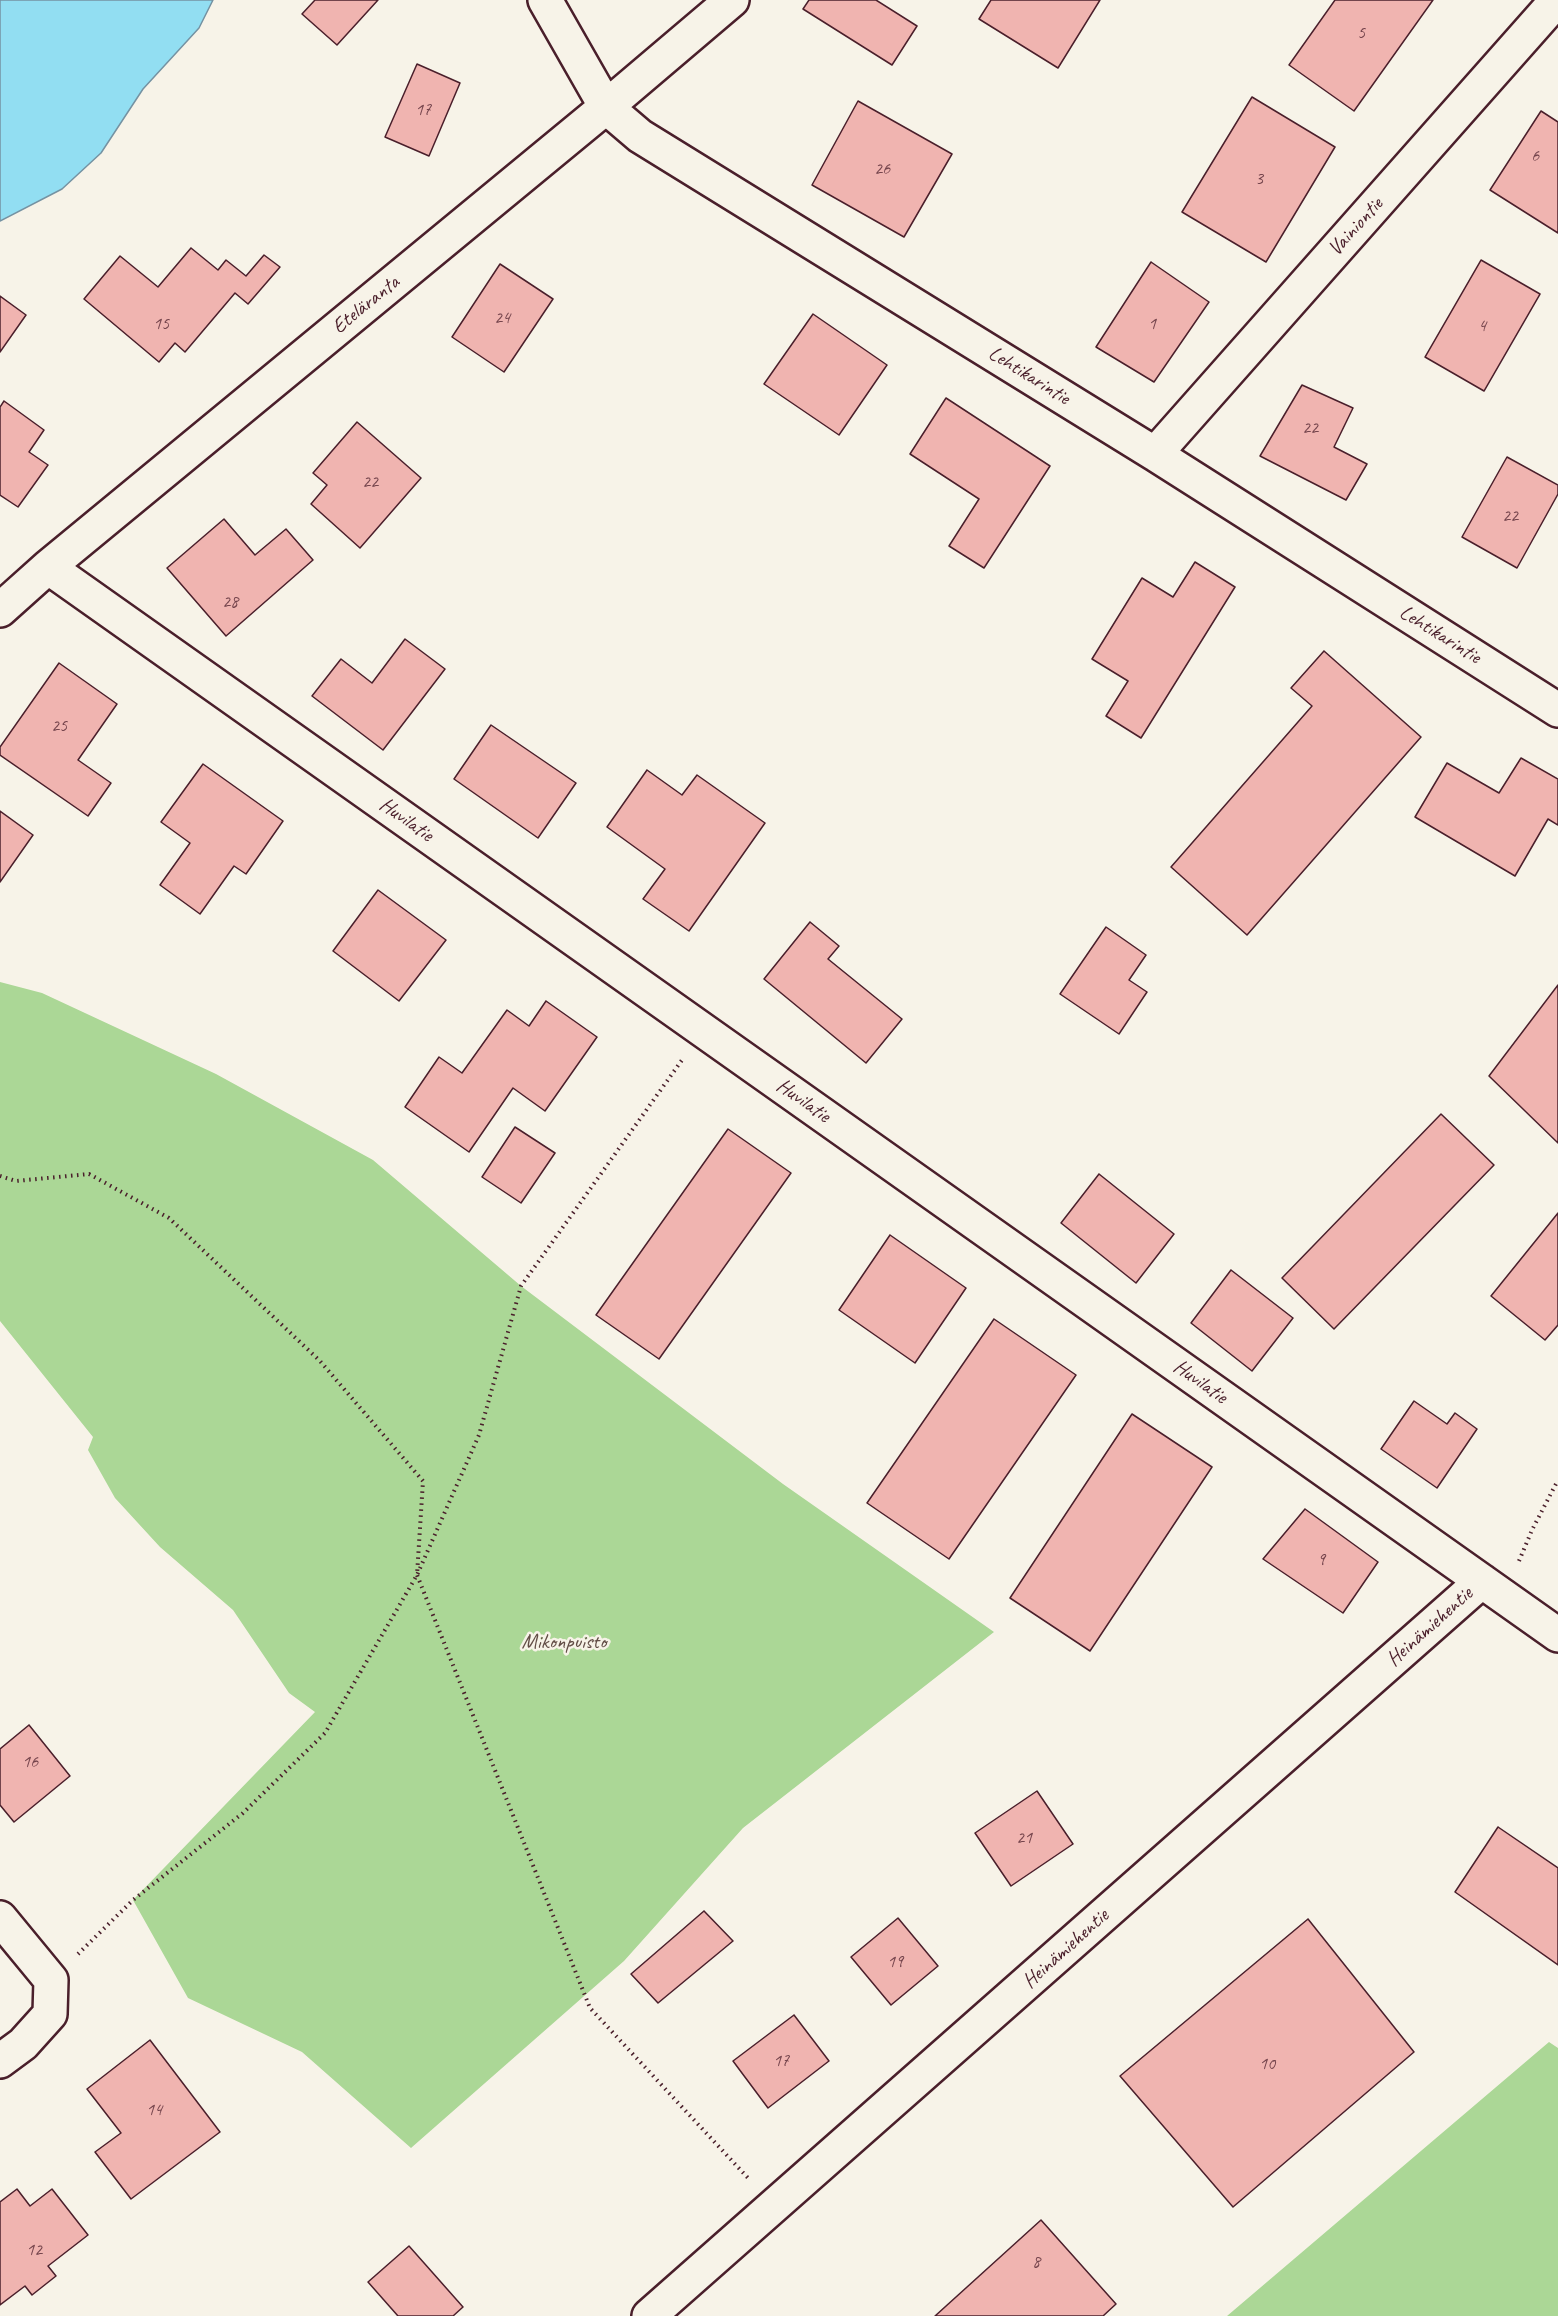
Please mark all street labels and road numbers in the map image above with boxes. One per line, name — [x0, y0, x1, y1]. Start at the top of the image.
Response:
street label: Vainiontie — [1323, 192, 1389, 262]
street label: Eteläranta — [327, 270, 405, 340]
street label: Lehtikarintie — [984, 341, 1074, 411]
street label: Lehtikarintie — [1395, 600, 1485, 670]
street label: Huvilatie — [374, 792, 438, 848]
street label: Huvilatie — [771, 1073, 835, 1129]
street label: Huvilatie — [1168, 1354, 1232, 1410]
street label: Heinämiehentie — [1382, 1582, 1478, 1672]
street label: Heinämiehentie — [1018, 1904, 1114, 1994]

